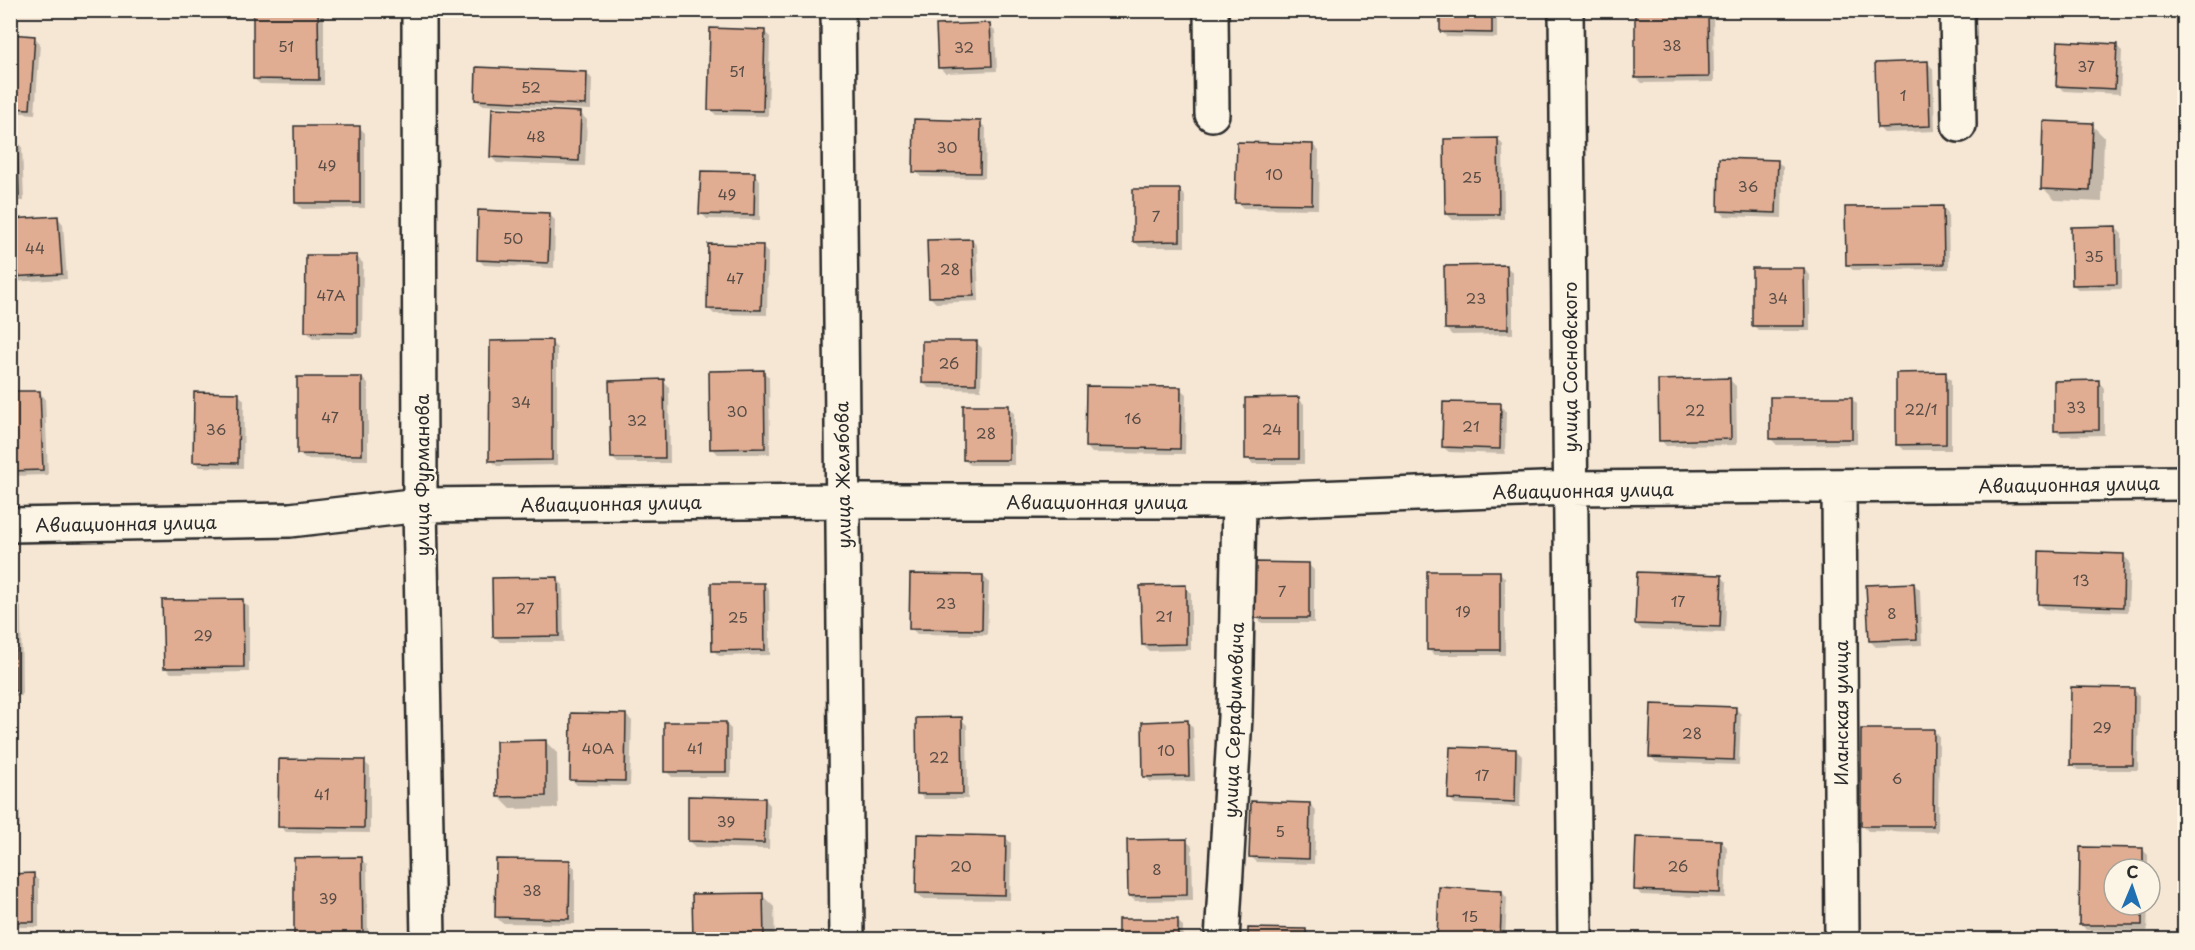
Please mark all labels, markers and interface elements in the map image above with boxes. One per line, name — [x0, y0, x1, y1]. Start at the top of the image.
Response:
house number: 38 — [1662, 33, 1682, 56]
house number: 51 — [278, 34, 294, 57]
house number: 32 — [954, 35, 974, 58]
house number: 37 — [2077, 54, 2095, 77]
house number: 51 — [729, 59, 745, 82]
house number: 52 — [521, 75, 541, 98]
house number: 1 — [1900, 83, 1906, 106]
house number: 48 — [526, 124, 546, 147]
house number: 30 — [937, 135, 957, 158]
house number: 49 — [318, 153, 336, 176]
house number: 10 — [1265, 162, 1283, 185]
house number: 25 — [1462, 165, 1482, 188]
house number: 36 — [1738, 174, 1758, 197]
house number: 49 — [718, 182, 736, 205]
house number: 7 — [1152, 204, 1161, 227]
house number: 50 — [503, 226, 523, 249]
house number: 44 — [25, 236, 45, 259]
house number: 35 — [2084, 244, 2104, 267]
house number: 28 — [940, 257, 960, 280]
house number: 47 — [726, 266, 744, 289]
street label: улица Сосновского — [1556, 282, 1583, 452]
house number: 47А — [316, 283, 346, 306]
house number: 23 — [1466, 286, 1486, 309]
house number: 34 — [1768, 286, 1788, 309]
house number: 26 — [939, 351, 959, 374]
house number: 34 — [511, 390, 531, 413]
street label: улица Фурманова — [408, 393, 435, 556]
house number: 33 — [2066, 395, 2086, 418]
house number: 22/1 — [1904, 397, 1938, 420]
house number: 22 — [1685, 398, 1705, 421]
house number: 30 — [727, 399, 747, 422]
street label: улица Желябова — [827, 400, 857, 549]
house number: 47 — [321, 405, 339, 428]
house number: 16 — [1124, 406, 1142, 429]
house number: 32 — [627, 408, 647, 431]
house number: 21 — [1462, 414, 1480, 437]
house number: 36 — [206, 417, 226, 440]
house number: 24 — [1262, 417, 1282, 440]
house number: 28 — [976, 421, 996, 444]
street label: Авиационная улица — [1978, 469, 2161, 499]
street label: Авиационная улица — [1492, 475, 1675, 505]
street label: Авиационная улица — [520, 488, 703, 518]
street label: Авиационная улица — [1006, 488, 1188, 515]
street label: Авиационная улица — [35, 508, 218, 538]
house number: 13 — [2073, 568, 2089, 591]
house number: 7 — [1278, 579, 1287, 602]
house number: 17 — [1671, 589, 1685, 612]
house number: 23 — [936, 591, 956, 614]
house number: 27 — [516, 596, 535, 619]
house number: 19 — [1455, 599, 1471, 622]
house number: 8 — [1887, 601, 1897, 624]
house number: 21 — [1155, 604, 1173, 627]
house number: 25 — [728, 605, 748, 628]
street label: улица Серафимовича — [1216, 621, 1250, 818]
house number: 29 — [193, 623, 213, 646]
street label: Иланская улица — [1827, 640, 1854, 786]
house number: 29 — [2092, 715, 2112, 738]
house number: 28 — [1682, 721, 1702, 744]
house number: 40А — [582, 736, 614, 759]
house number: 41 — [687, 736, 703, 759]
house number: 10 — [1157, 738, 1175, 761]
house number: 22 — [929, 745, 949, 768]
house number: 17 — [1475, 763, 1489, 786]
house number: 6 — [1892, 766, 1902, 789]
house number: 41 — [314, 782, 330, 805]
house number: 39 — [717, 809, 735, 832]
house number: 5 — [1275, 819, 1285, 842]
house number: 20 — [950, 854, 972, 877]
house number: 26 — [1668, 854, 1688, 877]
house number: 8 — [1152, 857, 1162, 880]
north arrow — [2102, 857, 2162, 917]
text: С — [2126, 859, 2139, 883]
house number: 38 — [522, 878, 542, 901]
house number: 39 — [319, 886, 337, 909]
house number: 15 — [1462, 904, 1478, 927]

